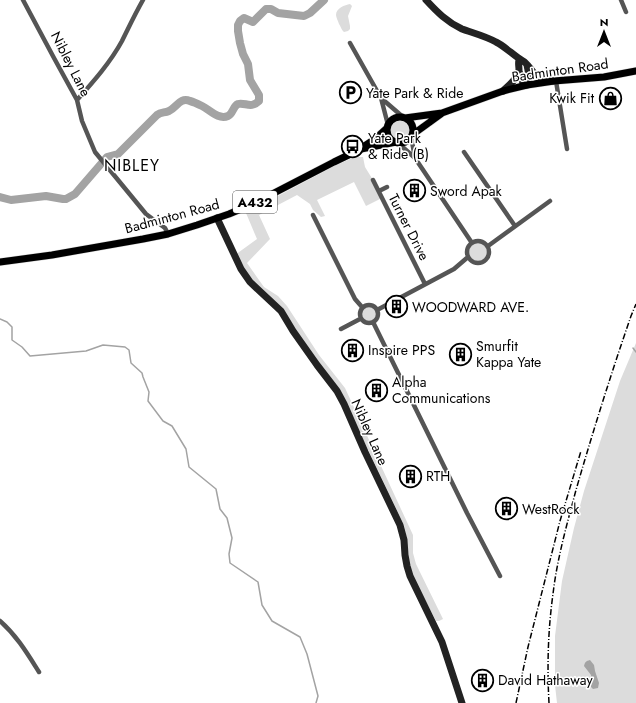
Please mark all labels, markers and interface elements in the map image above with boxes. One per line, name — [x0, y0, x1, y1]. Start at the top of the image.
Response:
north arrow — [584, 12, 624, 52]
text: N — [600, 14, 608, 30]
street label: Nibley Lane — [46, 28, 96, 100]
street label: Badminton Road — [510, 53, 610, 87]
parking icon: Yate Park & Ride — [337, 80, 363, 106]
place label: Yate Park & Ride — [366, 83, 463, 103]
shop icon: Kwik Fit — [597, 85, 623, 111]
place label: Kwik Fit — [549, 88, 595, 108]
place label: Yate Park & Ride (B) — [368, 128, 429, 164]
bus stop icon: Yate Park & Ride (B) — [340, 133, 366, 159]
district label: NIBLEY — [104, 154, 160, 177]
building icon: Sword Apak — [401, 178, 427, 204]
place label: Sword Apak — [430, 181, 503, 201]
street label: Turner Drive — [384, 190, 434, 264]
road number: A432 — [233, 191, 277, 213]
street label: Badminton Road — [122, 194, 222, 238]
building icon: WOODWARD AVE. — [383, 294, 409, 320]
place label: WOODWARD AVE. — [412, 297, 529, 317]
place label: Smurfit Kappa Yate — [476, 336, 541, 372]
building icon: Inspire PPS — [340, 337, 366, 363]
place label: Inspire PPS — [368, 340, 435, 360]
building icon: Smurfit Kappa Yate — [447, 341, 473, 367]
place label: Alpha Communications — [392, 372, 491, 408]
building icon: Alpha Communications — [363, 377, 389, 403]
street label: Nibley Lane — [346, 396, 394, 468]
building icon: RTH — [398, 463, 424, 489]
place label: RTH — [426, 466, 450, 486]
building icon: WestRock — [493, 496, 519, 522]
place label: WestRock — [522, 499, 580, 519]
building icon: David Hathaway — [469, 667, 495, 693]
place label: David Hathaway — [498, 670, 593, 690]

